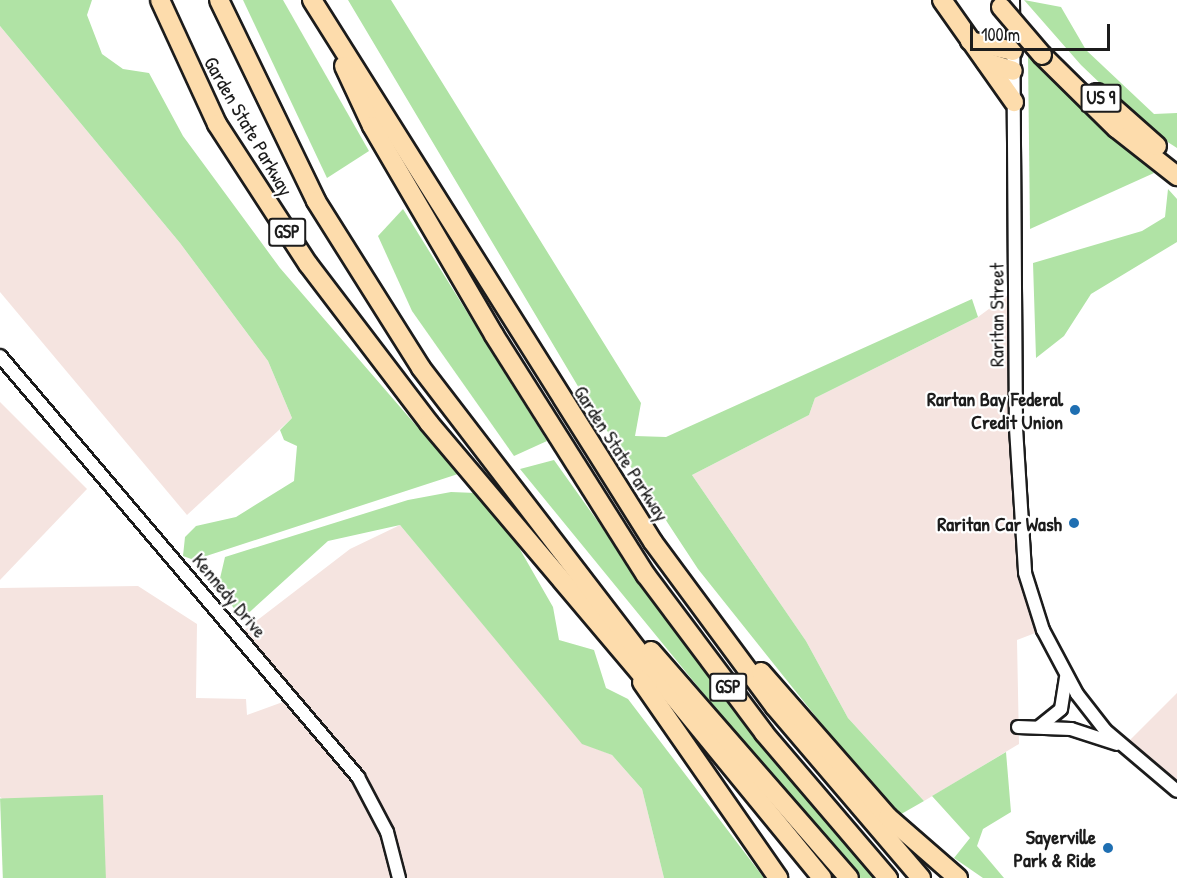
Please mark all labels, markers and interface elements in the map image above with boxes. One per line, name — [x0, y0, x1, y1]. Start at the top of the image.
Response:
scale bar — [973, 12, 1112, 50]
text: 100 m — [981, 22, 1020, 47]
street label: Garden State Parkway — [199, 52, 299, 200]
road number: US 9 — [1080, 83, 1122, 113]
road number: GSP — [268, 217, 306, 247]
street label: Raritan Street — [984, 263, 1008, 367]
street label: Garden State Parkway — [569, 381, 675, 525]
place label: Rartan Bay Federal Credit Union — [927, 386, 1063, 433]
marker: Rartan Bay Federal Credit Union — [1068, 403, 1082, 417]
place label: Raritan Car Wash — [937, 511, 1062, 535]
marker: Raritan Car Wash — [1067, 516, 1081, 530]
street label: Kennedy Drive — [188, 548, 272, 642]
road number: GSP — [708, 672, 748, 702]
place label: Sayerville Park & Ride — [1013, 825, 1096, 872]
marker: Sayerville Park & Ride — [1101, 841, 1115, 855]

